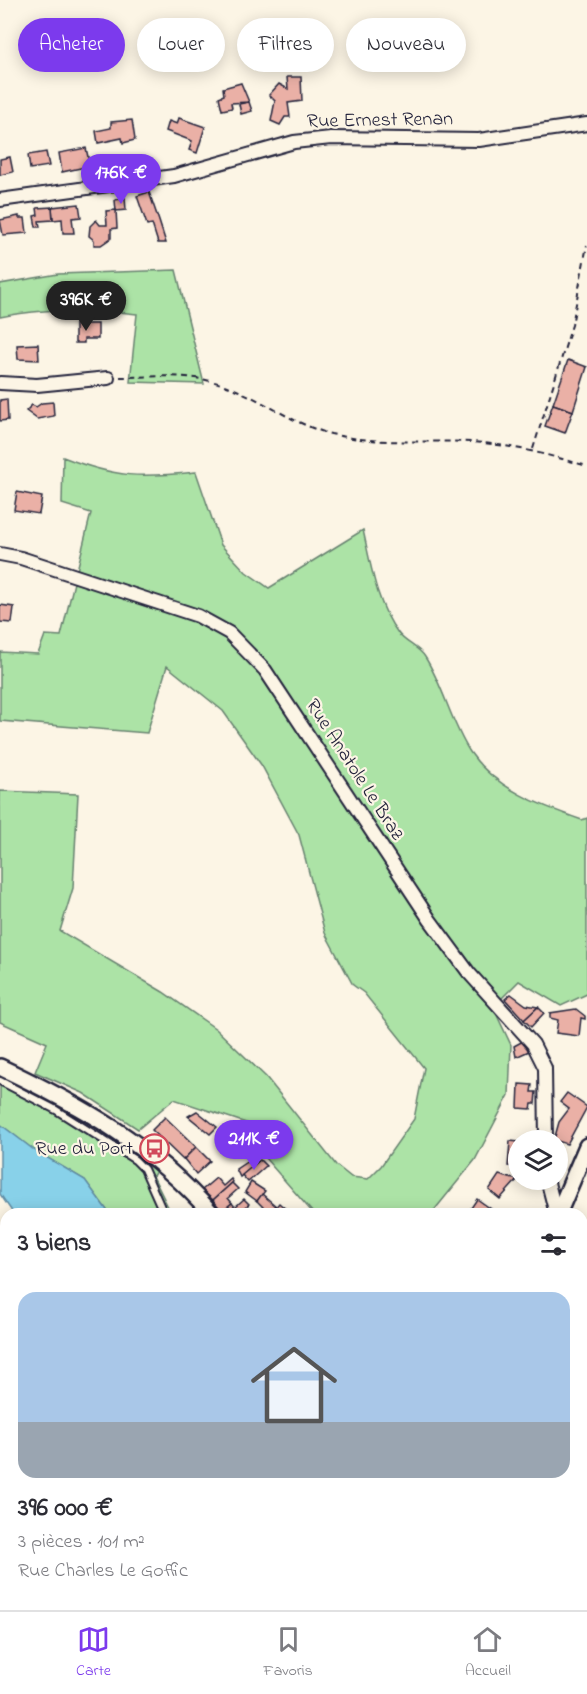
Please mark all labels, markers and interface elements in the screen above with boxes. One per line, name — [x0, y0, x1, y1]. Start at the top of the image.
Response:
chip: Acheter — [18, 18, 125, 72]
chip: Louer — [137, 18, 225, 72]
chip: Filtres — [237, 18, 334, 72]
chip: Nouveau — [346, 18, 466, 72]
street label: Rue Ernest Renan — [307, 105, 453, 137]
pin: 176K € — [72, 154, 170, 205]
text: 176K € — [95, 159, 147, 188]
pin: 396K € — [37, 281, 135, 332]
text: 396K € — [60, 286, 112, 315]
street label: Rue Anatole Le Braz — [297, 694, 411, 847]
pin: 211K € — [205, 1120, 303, 1171]
text: 211K € — [228, 1125, 280, 1154]
map controls — [508, 1130, 568, 1190]
button: layers — [508, 1130, 568, 1190]
bus stop icon: Rue du Port — [138, 1133, 170, 1165]
place label: Rue du Port — [35, 1135, 133, 1164]
text: 3 biens — [18, 1225, 91, 1263]
icon: filters — [537, 1228, 570, 1261]
icon: home — [240, 1331, 348, 1439]
text: 396 000 € — [18, 1490, 113, 1528]
text: 3 pièces · 101 m² — [18, 1528, 145, 1557]
text: Rue Charles Le Goffic — [18, 1557, 188, 1586]
tab: Carte — [76, 1623, 111, 1683]
tab: Favoris — [263, 1623, 313, 1683]
tab: Accueil — [465, 1623, 511, 1683]

